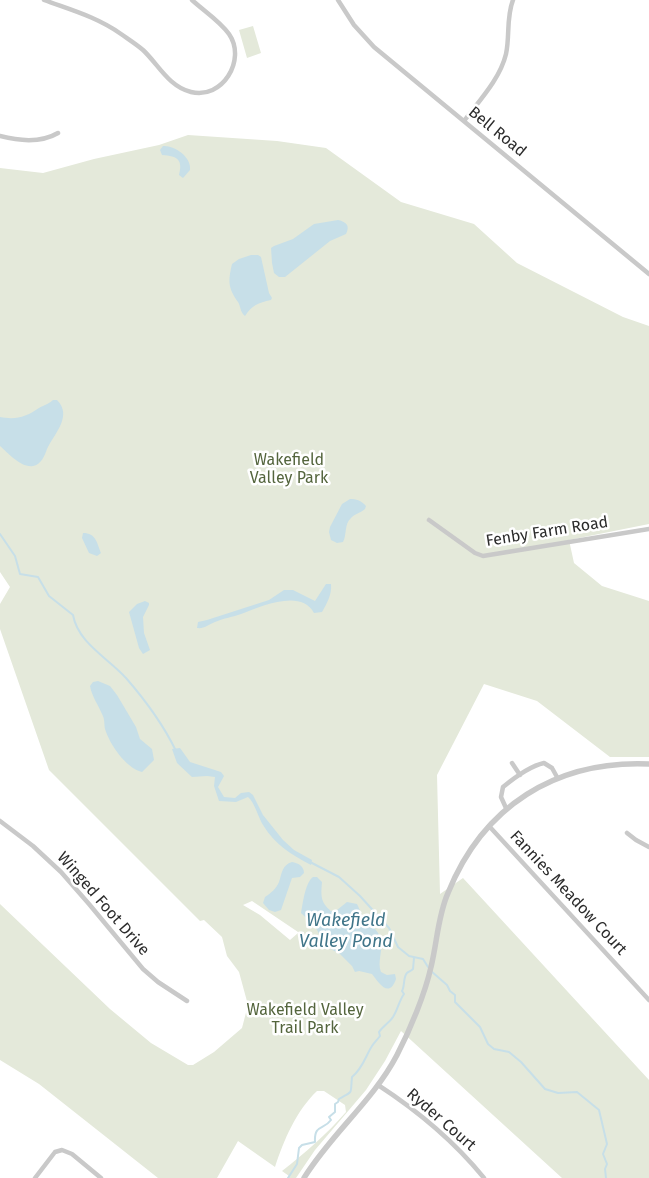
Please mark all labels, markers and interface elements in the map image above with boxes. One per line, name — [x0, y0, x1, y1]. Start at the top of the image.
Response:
street label: Bell Road — [464, 103, 530, 161]
park label: Wakefield Valley Park — [250, 451, 328, 489]
street label: Fenby Farm Road — [484, 513, 610, 551]
street label: Fannies Meadow Court — [505, 827, 631, 959]
street label: Winged Foot Drive — [53, 848, 153, 960]
water label: Wakefield Valley Pond — [299, 910, 393, 952]
park label: Wakefield Valley Trail Park — [246, 1001, 364, 1039]
street label: Ryder Court — [402, 1085, 480, 1155]

